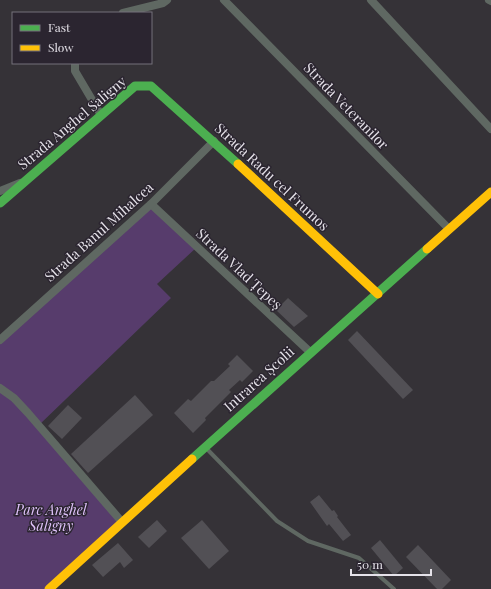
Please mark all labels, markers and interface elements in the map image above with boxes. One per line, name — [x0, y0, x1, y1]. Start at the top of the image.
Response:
legend — [12, 12, 152, 64]
text: Fast — [48, 19, 71, 35]
text: Slow — [48, 39, 74, 55]
street label: Strada Veteranilor — [300, 58, 393, 154]
street label: Strada Anghel Saligny — [13, 72, 130, 174]
street label: Strada Radu cel Frumos — [211, 119, 334, 235]
street label: Strada Banul Mihalcea — [40, 178, 157, 286]
street label: Strada Vlad Țepeș — [192, 224, 287, 314]
street label: Intrarea Școlii — [219, 342, 298, 415]
park label: Parc Anghel Saligny — [14, 500, 88, 535]
scale bar — [351, 551, 431, 577]
text: 50 m — [357, 556, 383, 572]

